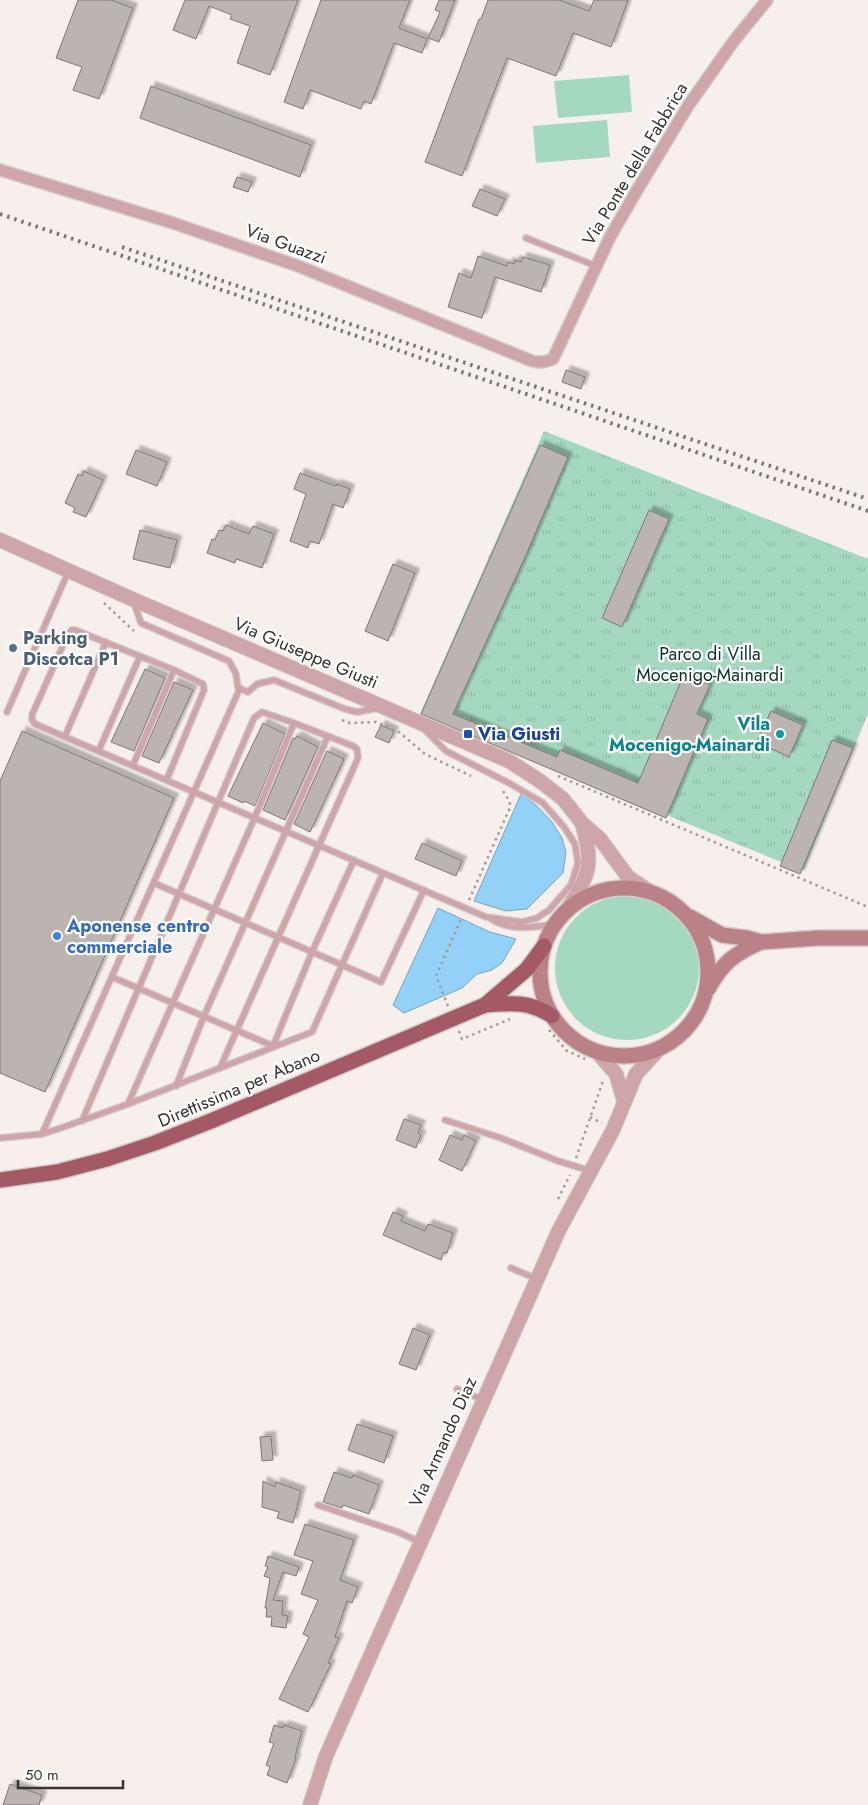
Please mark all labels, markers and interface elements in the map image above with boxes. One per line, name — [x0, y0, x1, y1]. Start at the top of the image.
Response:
street label: Via Ponte della Fabbrica — [576, 78, 694, 250]
street label: Via Guazzi — [242, 217, 330, 271]
street label: Via Giuseppe Giusti — [230, 611, 382, 695]
place label: Parking Discotca P1 — [23, 625, 119, 672]
park label: Parco di Villa Mocenigo-Mainardi — [636, 641, 784, 688]
marker: Parking Discotca P1 — [7, 642, 19, 654]
place label: Vila Mocenigo-Mainardi — [609, 711, 770, 758]
place label: Via Giusti — [477, 721, 560, 747]
marker: Via Giusti — [462, 728, 474, 740]
marker: Vila Mocenigo-Mainardi — [774, 728, 786, 740]
place label: Aponense centro commerciale — [66, 913, 210, 960]
marker: Aponense centro commerciale — [51, 930, 63, 942]
street label: Direttissima per Abano — [154, 1042, 324, 1134]
street label: Via Armando Diaz — [403, 1372, 484, 1511]
scale bar — [18, 1758, 122, 1790]
text: 50 m — [25, 1764, 59, 1786]

